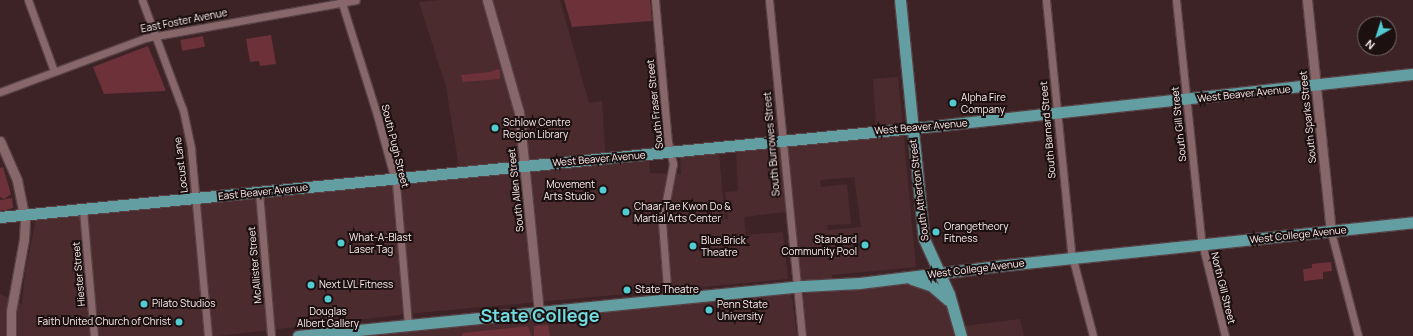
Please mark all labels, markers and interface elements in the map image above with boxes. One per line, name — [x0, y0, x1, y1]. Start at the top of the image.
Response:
street label: East Foster Avenue — [140, 7, 228, 35]
north arrow — [1357, 16, 1397, 56]
text: N — [1362, 37, 1378, 53]
street label: South Fraser Street — [644, 59, 666, 149]
street label: South Sparks Street — [1297, 70, 1319, 164]
street label: South Barnard Street — [1038, 81, 1058, 179]
street label: West Beaver Avenue — [1197, 83, 1291, 105]
street label: South Gill Street — [1169, 86, 1189, 162]
street label: South Burrowes Street — [761, 91, 783, 197]
place label: Alpha Fire Company — [961, 91, 1006, 114]
marker: Alpha Fire Company — [948, 98, 958, 108]
street label: South Pugh Street — [379, 103, 411, 189]
place label: Schlow Centre Region Library — [503, 116, 571, 140]
street label: West Beaver Avenue — [874, 117, 968, 137]
marker: Schlow Centre Region Library — [490, 123, 500, 133]
street label: Locust Lane — [172, 136, 190, 194]
street label: South Atherton Street — [907, 138, 931, 242]
street label: South Allen Street — [506, 148, 526, 232]
street label: West Beaver Avenue — [552, 149, 646, 169]
place label: Movement Arts Studio — [544, 178, 595, 202]
street label: East Beaver Avenue — [217, 181, 309, 203]
marker: Movement Arts Studio — [598, 185, 608, 195]
place label: Chaar Tae Kwon Do & Martial Arts Center — [634, 200, 731, 224]
marker: Chaar Tae Kwon Do & Martial Arts Center — [621, 207, 631, 217]
place label: Orangetheory Fitness — [944, 220, 1008, 244]
street label: West College Avenue — [1249, 224, 1347, 246]
street label: McAllister Street — [246, 226, 264, 304]
marker: Orangetheory Fitness — [931, 227, 941, 237]
place label: What-A-Blast Laser Tag — [349, 231, 412, 254]
place label: Standard Community Pool — [781, 233, 857, 256]
place label: Blue Brick Theatre — [701, 234, 746, 258]
marker: What-A-Blast Laser Tag — [336, 238, 346, 248]
marker: Standard Community Pool — [860, 240, 870, 250]
street label: Hiester Street — [70, 241, 88, 307]
marker: Blue Brick Theatre — [688, 241, 698, 251]
street label: North Gill Street — [1208, 251, 1238, 325]
street label: West College Avenue — [927, 257, 1025, 281]
place label: Next LVL Fitness — [319, 279, 394, 291]
marker: Next LVL Fitness — [306, 280, 316, 290]
place label: State Theatre — [635, 284, 699, 296]
marker: State Theatre — [622, 285, 632, 295]
marker: Douglas Albert Gallery — [323, 294, 333, 304]
place label: Pilato Studios — [152, 298, 215, 310]
place label: Penn State University — [717, 298, 768, 322]
marker: Pilato Studios — [139, 299, 149, 309]
district label: State College — [480, 304, 600, 326]
place label: Douglas Albert Gallery — [297, 305, 359, 328]
marker: Penn State University — [704, 305, 714, 315]
place label: Faith United Church of Christ — [38, 316, 171, 328]
marker: Faith United Church of Christ — [174, 317, 184, 327]

